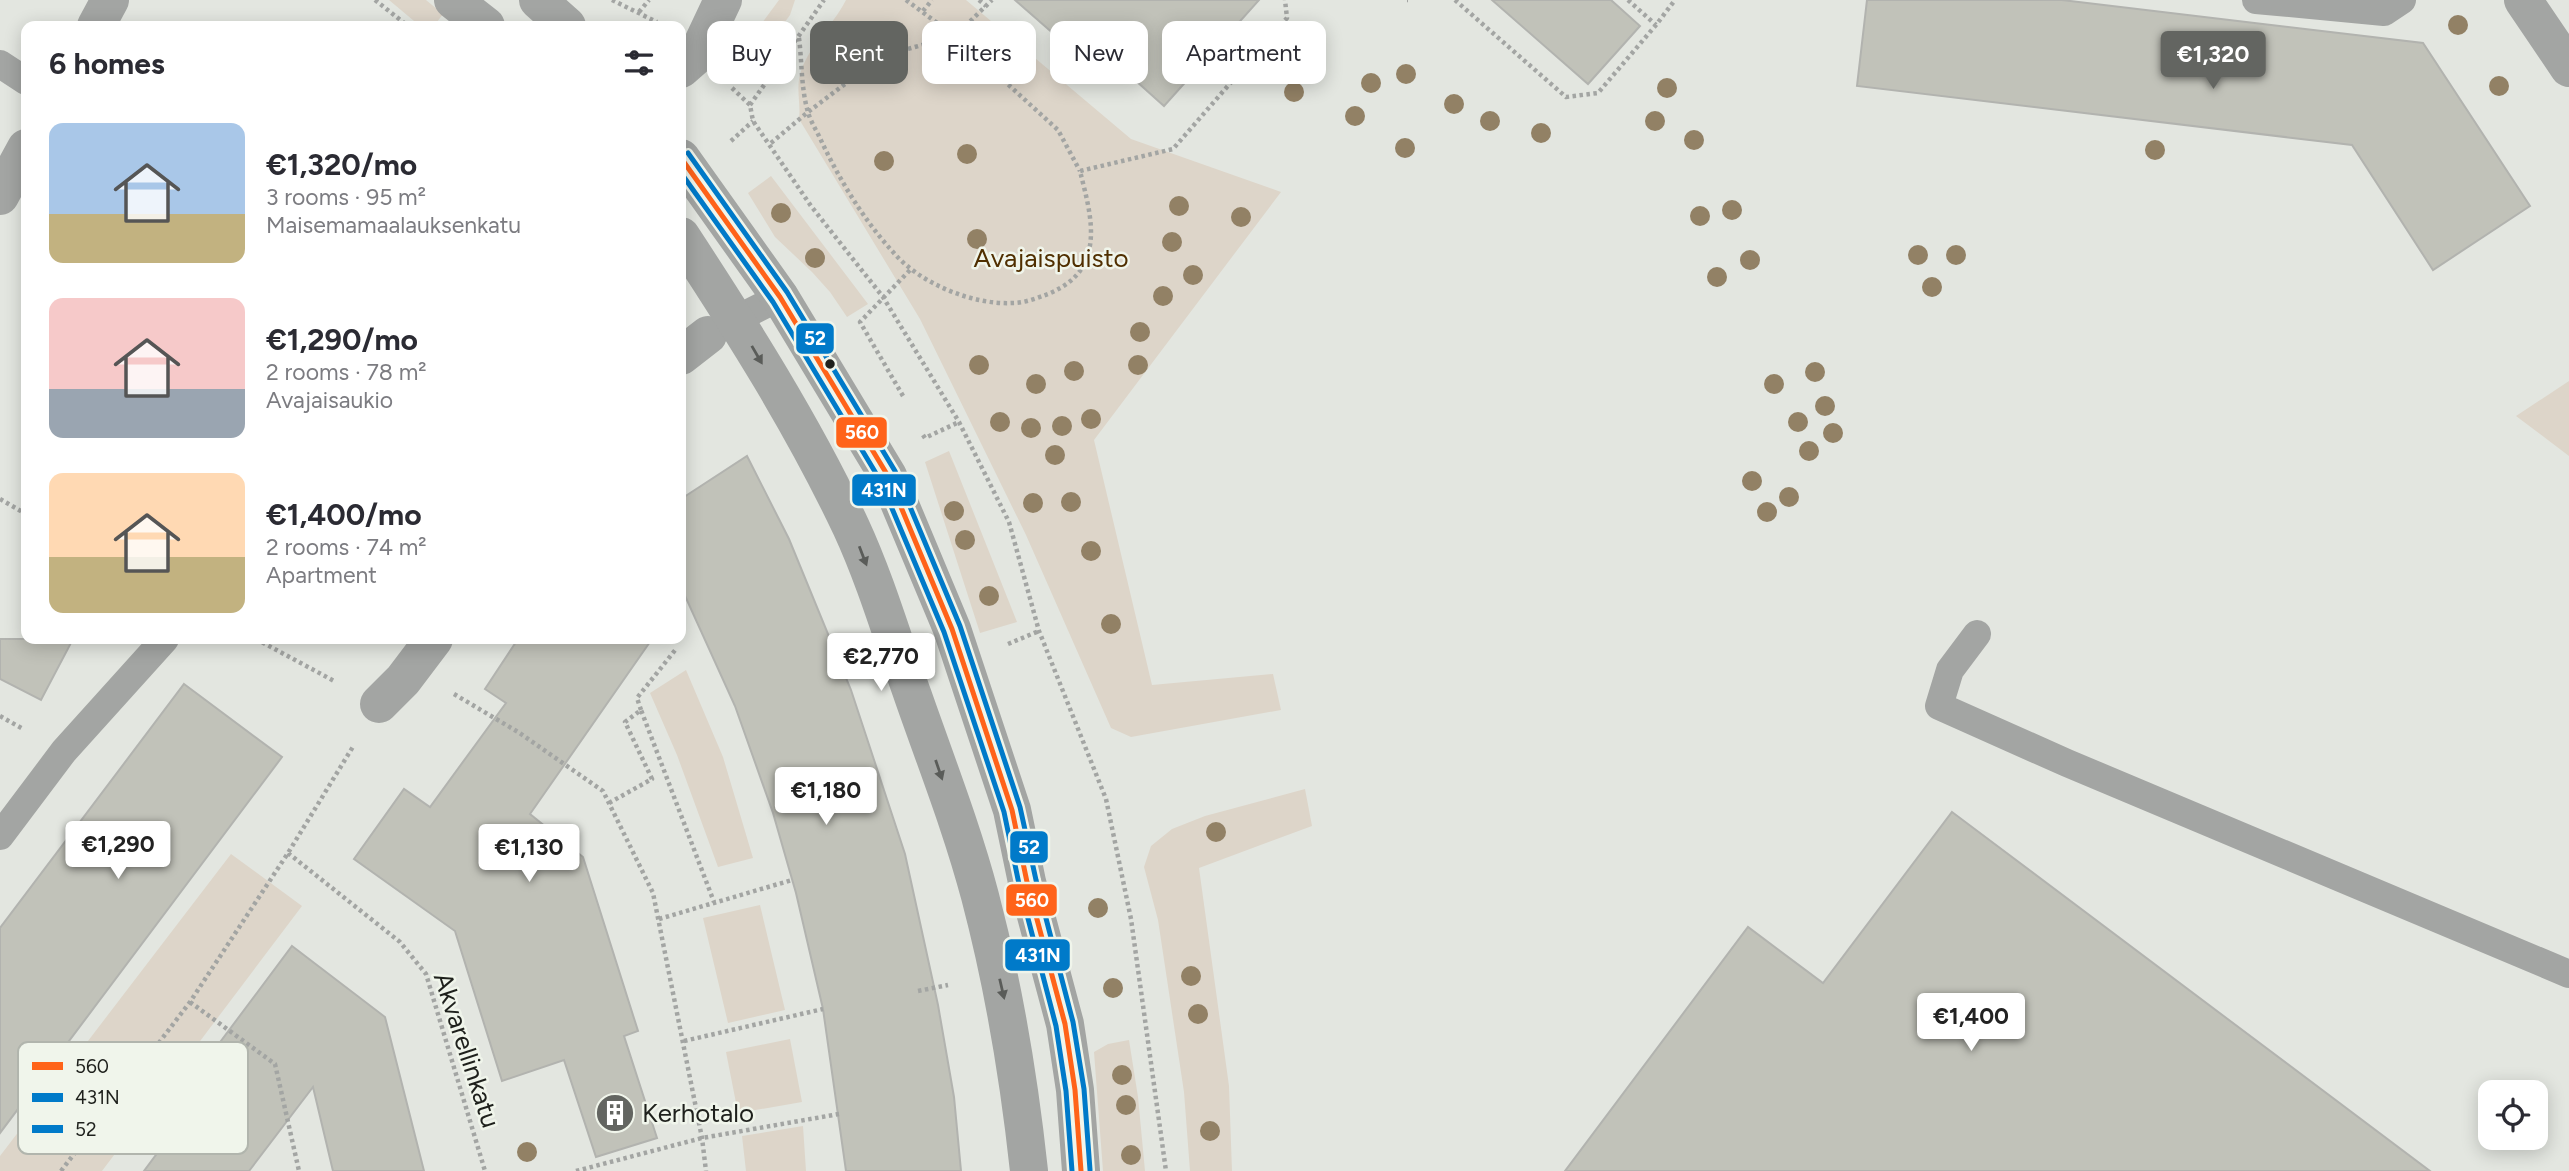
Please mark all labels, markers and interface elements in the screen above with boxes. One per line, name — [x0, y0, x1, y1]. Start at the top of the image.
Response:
chip: Buy — [707, 21, 796, 84]
chip: Rent — [810, 21, 908, 84]
chip: Filters — [922, 21, 1036, 84]
chip: New — [1050, 21, 1148, 84]
chip: Apartment — [1162, 21, 1326, 84]
pin: €1,320 — [2156, 32, 2270, 91]
text: €1,320 — [2177, 40, 2249, 68]
icon: filters — [620, 44, 658, 82]
text: 6 homes — [49, 45, 165, 82]
text: €1,320/mo — [266, 146, 417, 183]
icon: home — [105, 151, 189, 235]
text: 3 rooms · 95 m² — [266, 183, 426, 211]
text: Maisemamaalauksenkatu — [266, 211, 521, 239]
park label: Avajaispuisto — [973, 242, 1129, 274]
text: €1,290/mo — [266, 321, 418, 358]
line badge: 52 — [795, 322, 835, 355]
icon: home — [105, 326, 189, 410]
text: 52 — [804, 327, 826, 350]
one-way arrow — [751, 346, 763, 365]
unlabelled marker — [823, 357, 837, 371]
text: 2 rooms · 78 m² — [266, 358, 427, 386]
text: Avajaisaukio — [266, 386, 393, 414]
line badge: 560 — [835, 416, 888, 449]
text: 560 — [845, 421, 879, 444]
line badge: 431N — [851, 473, 917, 507]
text: 431N — [861, 479, 907, 502]
text: €1,400/mo — [266, 496, 422, 533]
icon: home — [105, 501, 189, 585]
text: 2 rooms · 74 m² — [266, 533, 427, 561]
one-way arrow — [857, 546, 868, 567]
text: Apartment — [266, 561, 377, 589]
pin: €2,770 — [824, 634, 938, 693]
text: €2,770 — [843, 642, 919, 670]
one-way arrow — [934, 760, 945, 781]
pin: €1,180 — [769, 768, 883, 827]
text: €1,180 — [791, 776, 861, 804]
pin: €1,290 — [61, 822, 175, 881]
pin: €1,130 — [472, 824, 586, 884]
text: €1,290 — [81, 830, 155, 858]
line badge: 52 — [1009, 830, 1049, 864]
text: €1,130 — [495, 833, 564, 861]
text: 52 — [1018, 836, 1040, 859]
line badge: 560 — [1005, 883, 1058, 917]
text: 560 — [1015, 889, 1049, 912]
line badge: 431N — [1004, 938, 1071, 972]
text: 431N — [1015, 944, 1061, 967]
street label: Akvarellinkatu — [427, 968, 507, 1132]
one-way arrow — [997, 978, 1008, 1000]
pin: €1,400 — [1914, 993, 2028, 1053]
text: €1,400 — [1933, 1002, 2009, 1030]
legend — [18, 1042, 248, 1154]
text: 560 — [75, 1055, 109, 1078]
map controls — [2478, 1080, 2548, 1150]
button: locate — [2478, 1080, 2548, 1150]
text: 431N — [75, 1086, 120, 1109]
building icon: Kerhotalo — [594, 1092, 636, 1134]
place label: Kerhotalo — [642, 1097, 754, 1129]
text: 52 — [75, 1118, 97, 1141]

